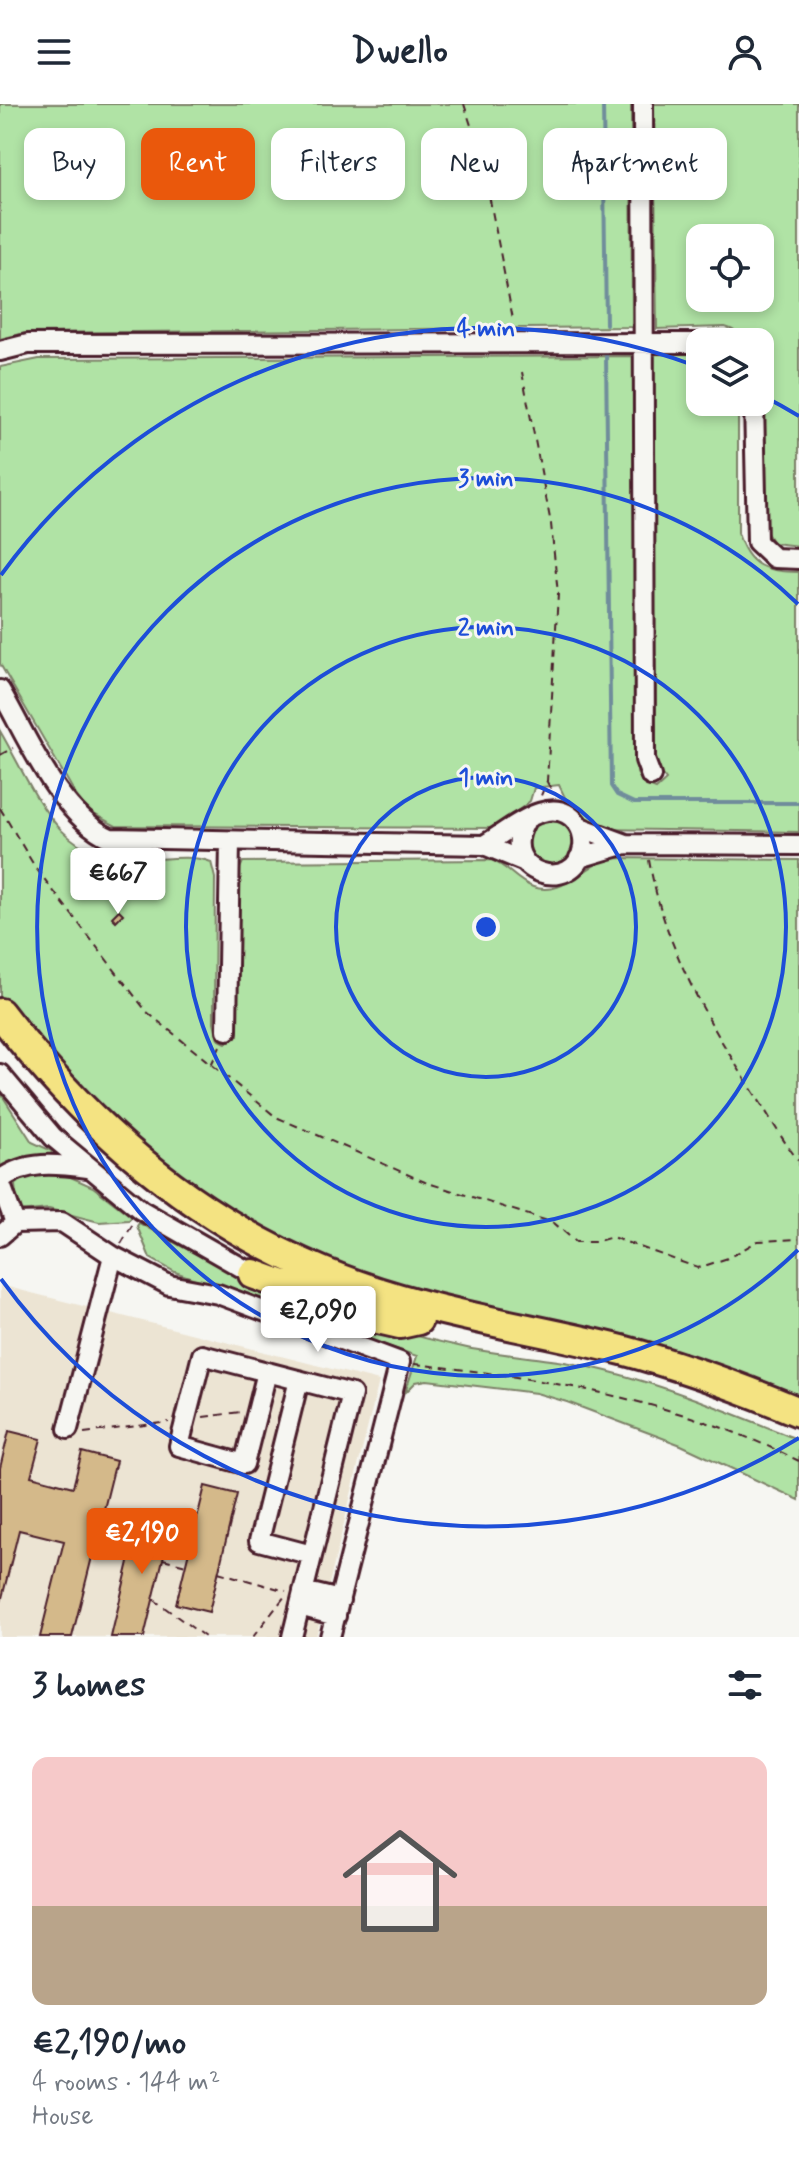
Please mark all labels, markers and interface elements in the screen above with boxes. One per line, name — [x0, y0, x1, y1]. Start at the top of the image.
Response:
text: Dwello — [351, 29, 448, 76]
icon: menu — [32, 30, 76, 74]
icon: person — [723, 30, 767, 74]
chip: Buy — [24, 128, 125, 200]
chip: Rent — [141, 128, 255, 200]
chip: Filters — [271, 128, 405, 200]
chip: New — [421, 128, 527, 200]
chip: Apartment — [543, 128, 727, 200]
map controls — [686, 224, 774, 416]
button: locate — [686, 224, 774, 312]
text: 4 min — [457, 314, 515, 345]
button: layers — [686, 328, 774, 416]
text: 3 min — [458, 464, 514, 495]
text: 2 min — [458, 613, 514, 644]
text: 1 min — [458, 763, 514, 794]
pin: €667 — [71, 848, 165, 916]
text: €667 — [88, 857, 148, 891]
centre of rings — [472, 913, 500, 941]
pin: €2,090 — [253, 1286, 383, 1354]
text: €2,090 — [279, 1295, 357, 1329]
pin: €2,190 — [77, 1508, 207, 1576]
text: €2,190 — [105, 1517, 179, 1551]
text: 3 homes — [32, 1663, 145, 1708]
icon: filters — [723, 1663, 767, 1707]
icon: home — [328, 1809, 472, 1953]
text: €2,190/mo — [32, 2021, 186, 2066]
text: 4 rooms · 144 m² — [32, 2066, 220, 2100]
text: House — [32, 2100, 93, 2134]

